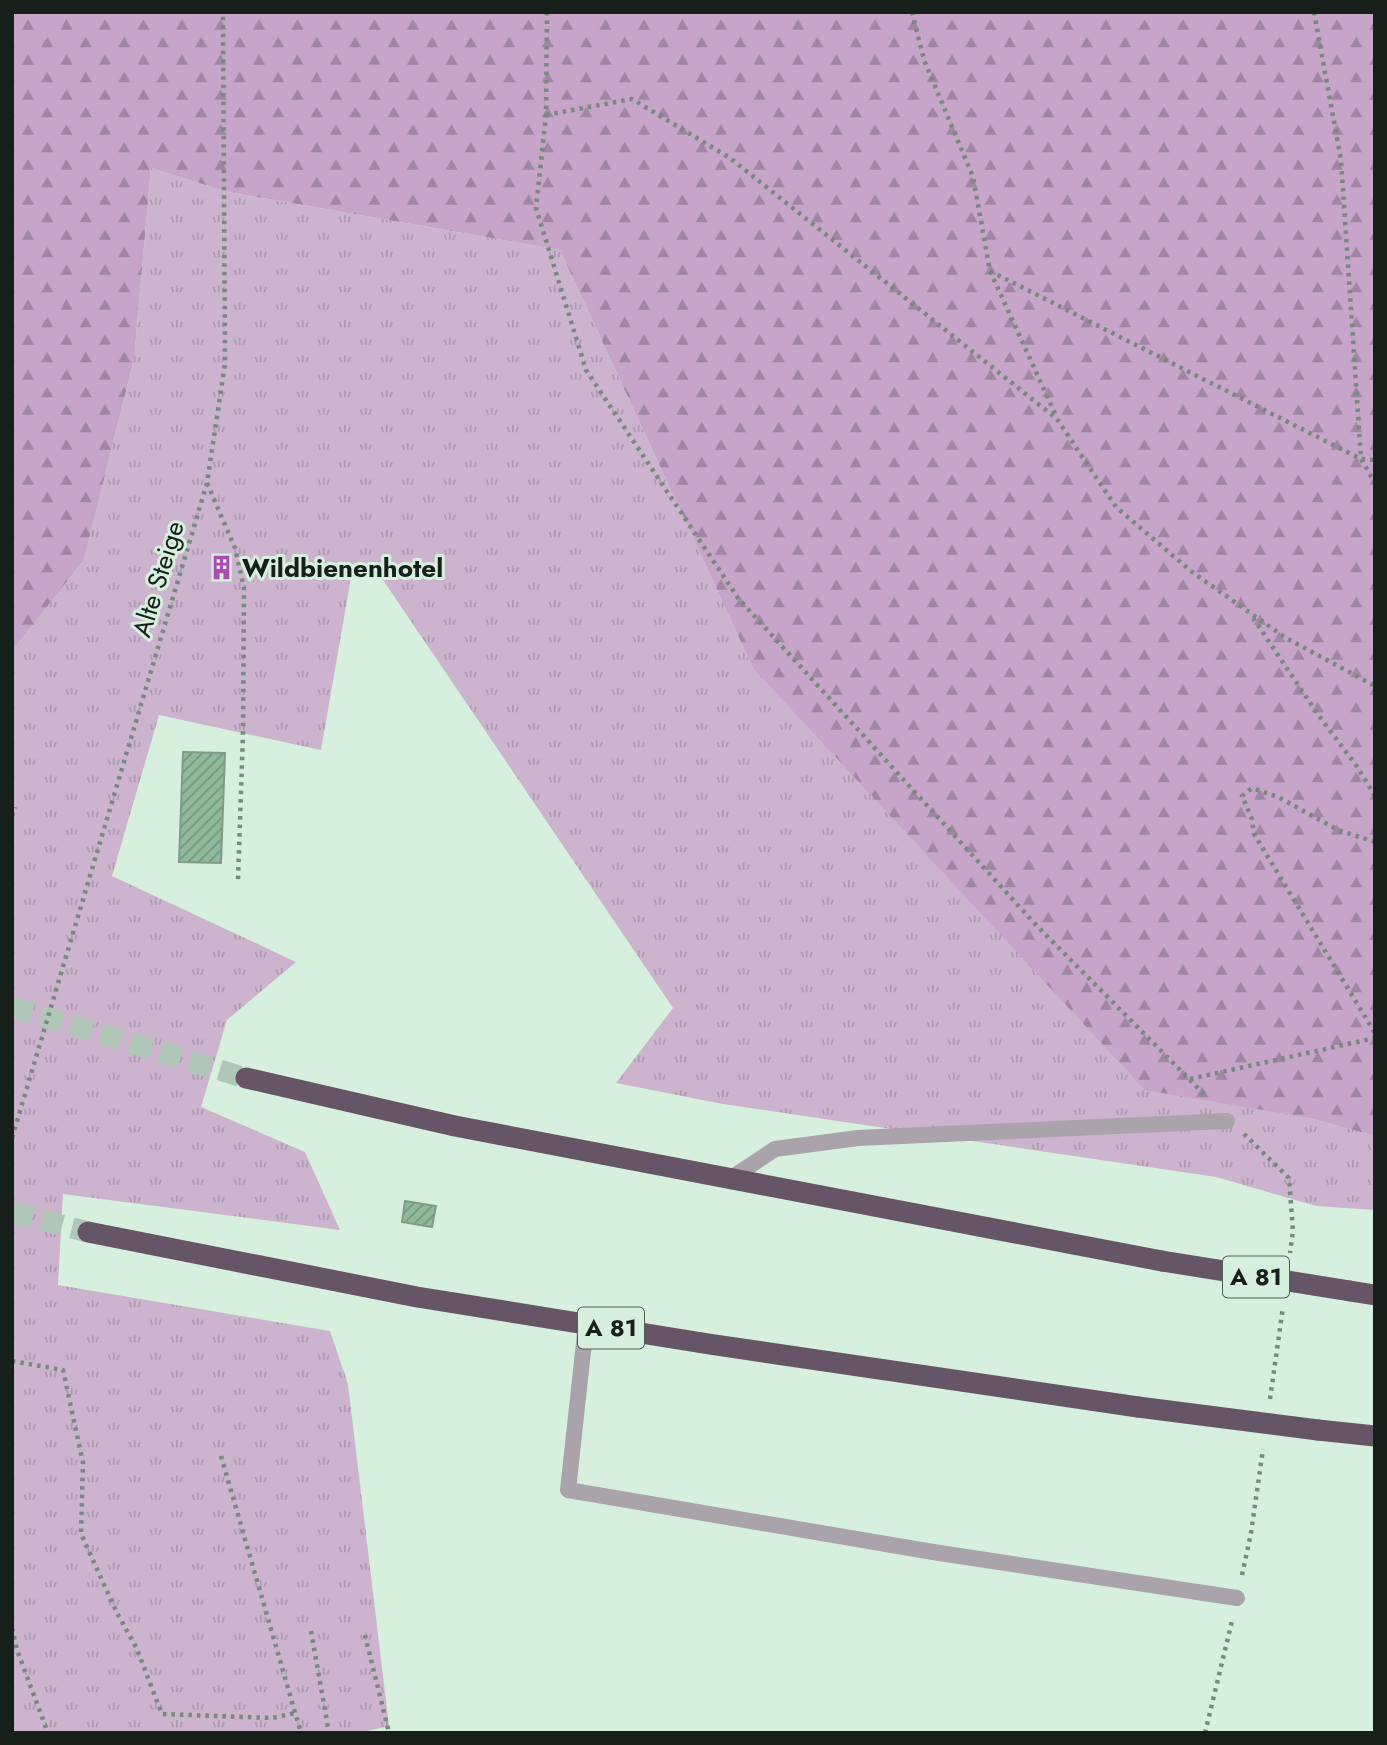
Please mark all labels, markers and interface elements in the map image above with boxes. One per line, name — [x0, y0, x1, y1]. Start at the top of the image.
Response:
street label: Alte Steige — [122, 516, 194, 642]
place label: Wildbienenhotel — [242, 549, 443, 587]
building icon: Wildbienenhotel — [208, 554, 236, 582]
road number: A 81 — [1223, 1256, 1289, 1297]
road number: A 81 — [578, 1308, 644, 1348]

